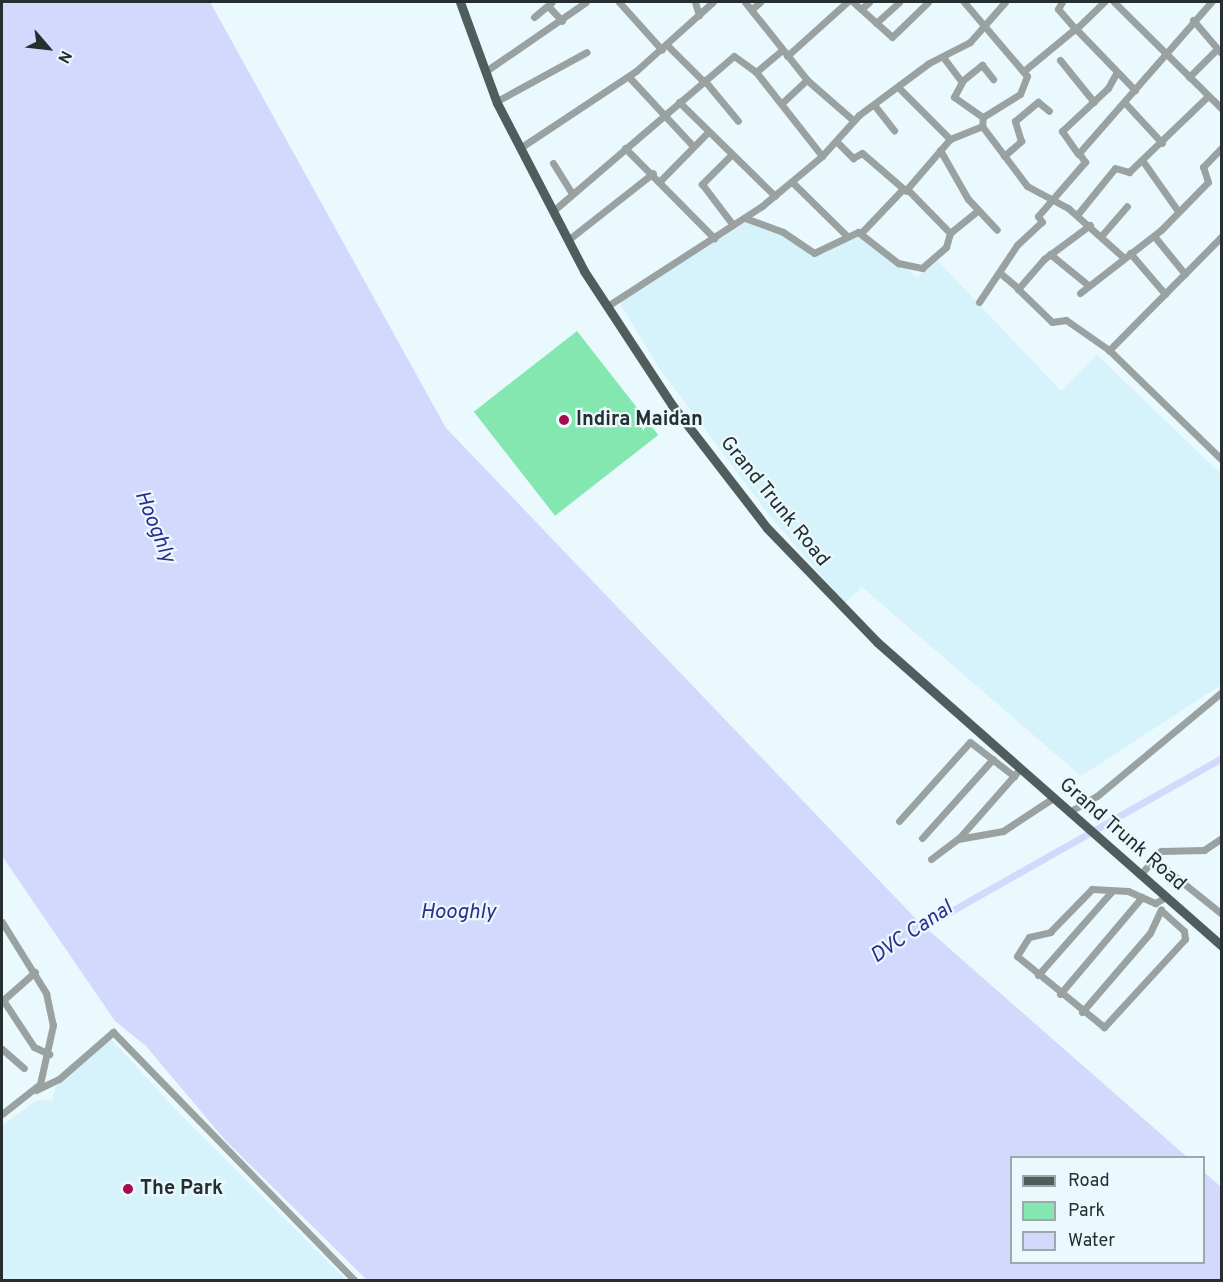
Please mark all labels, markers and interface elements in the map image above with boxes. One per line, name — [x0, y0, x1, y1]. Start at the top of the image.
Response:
north arrow — [18, 18, 78, 78]
text: N — [52, 47, 75, 66]
place label: Indira Maidan — [576, 408, 703, 432]
marker: Indira Maidan — [557, 413, 571, 427]
street label: Grand Trunk Road — [714, 432, 834, 572]
water label: Hooghly — [128, 487, 180, 567]
street label: Grand Trunk Road — [1053, 773, 1191, 897]
water label: DVC Canal — [866, 896, 958, 970]
water label: Hooghly — [420, 900, 496, 926]
legend — [1010, 1156, 1205, 1264]
text: Road — [1068, 1170, 1110, 1193]
place label: The Park — [140, 1177, 223, 1201]
marker: The Park — [121, 1182, 135, 1196]
text: Park — [1068, 1200, 1105, 1223]
text: Water — [1068, 1230, 1115, 1253]

